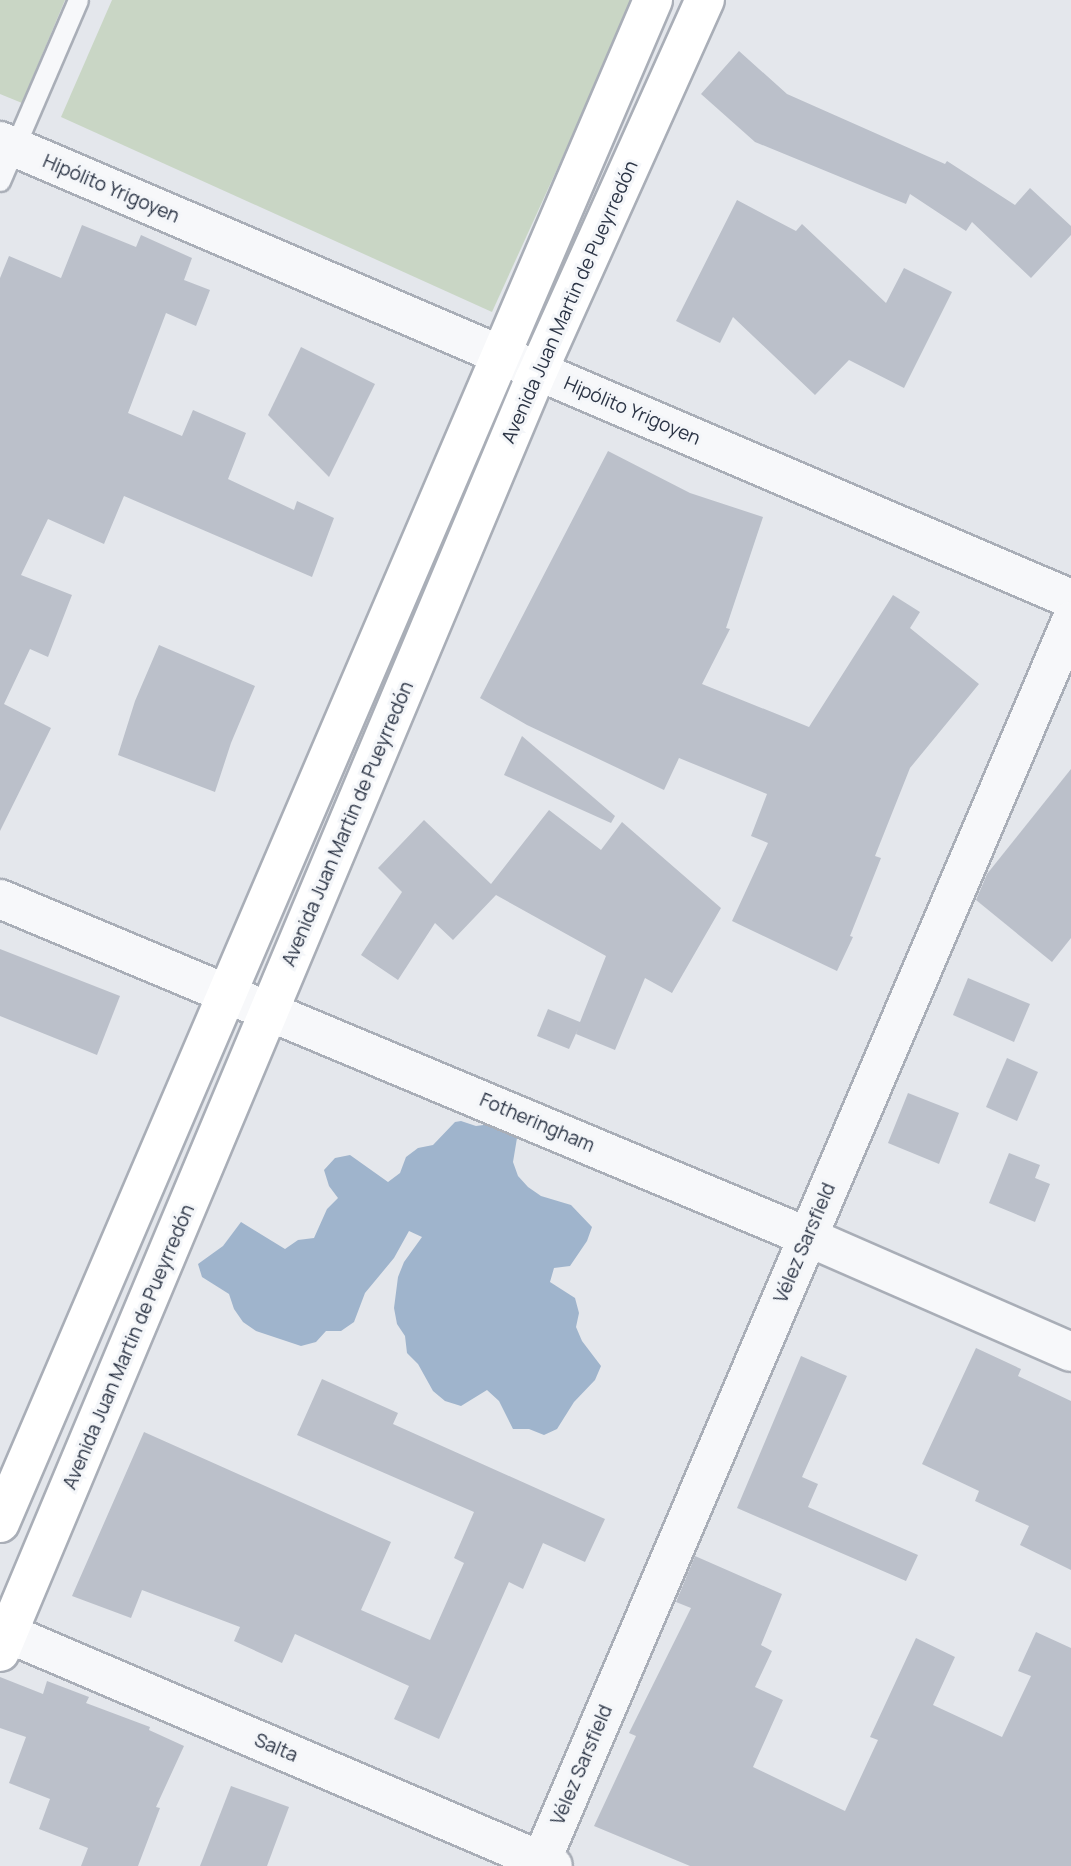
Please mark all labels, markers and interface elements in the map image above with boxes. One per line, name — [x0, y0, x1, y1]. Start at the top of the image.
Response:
street label: Hipólito Yrigoyen — [39, 150, 183, 228]
street label: Avenida Juan Martin de Pueyrredón — [497, 157, 643, 447]
street label: Hipólito Yrigoyen — [560, 372, 704, 450]
street label: Avenida Juan Martin de Pueyrredón — [277, 678, 419, 970]
street label: Fotheringham — [476, 1089, 598, 1157]
street label: Vélez Sarsfield — [769, 1180, 841, 1306]
street label: Avenida Juan Martin de Pueyrredón — [58, 1201, 200, 1493]
street label: Vélez Sarsfield — [546, 1702, 618, 1828]
street label: Salta — [251, 1729, 301, 1767]

